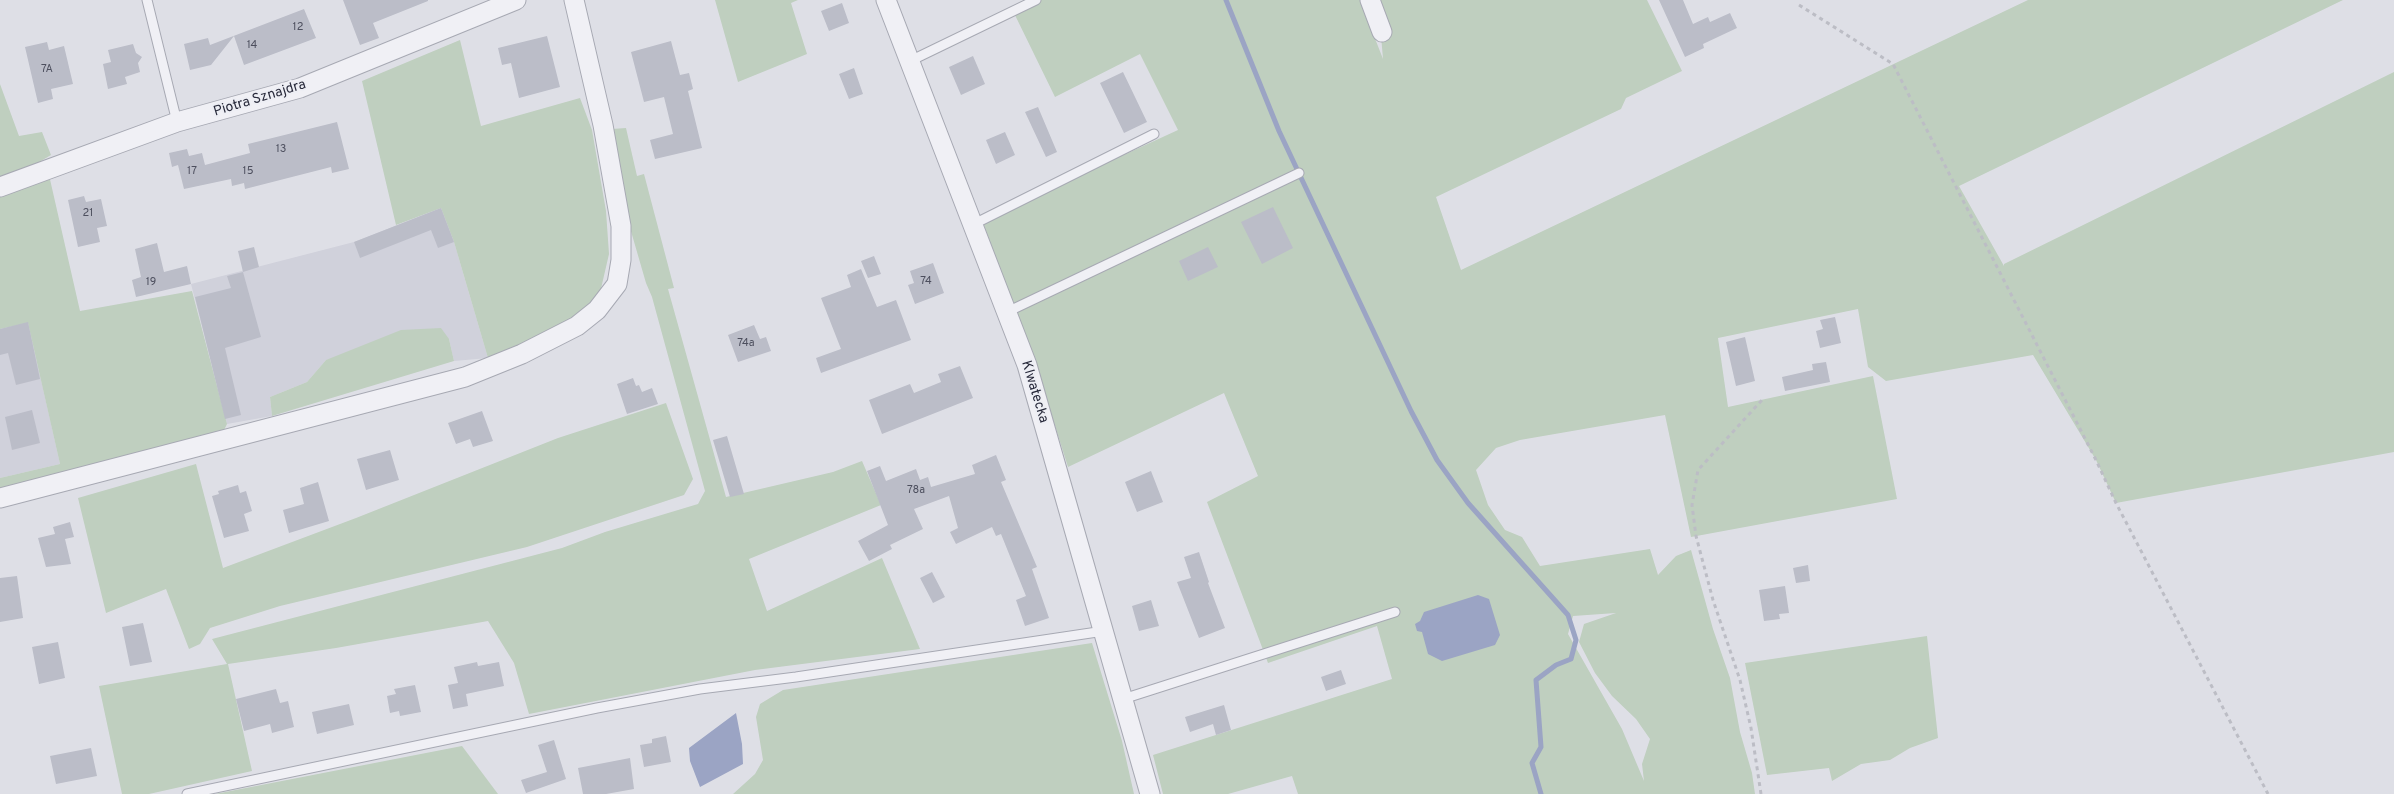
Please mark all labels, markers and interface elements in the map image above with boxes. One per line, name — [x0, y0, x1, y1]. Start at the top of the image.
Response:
house number: 12 — [293, 21, 303, 35]
house number: 14 — [247, 39, 257, 53]
house number: 7A — [41, 63, 53, 77]
street label: Piotra Sznajdra — [212, 77, 308, 121]
house number: 13 — [276, 143, 286, 157]
house number: 17 — [187, 165, 197, 179]
house number: 15 — [243, 165, 253, 179]
house number: 21 — [83, 207, 93, 221]
house number: 74 — [920, 275, 932, 289]
house number: 19 — [146, 276, 156, 290]
house number: 74a — [737, 337, 755, 351]
street label: Klwatecka — [1017, 359, 1051, 425]
house number: 78a — [907, 484, 925, 498]

